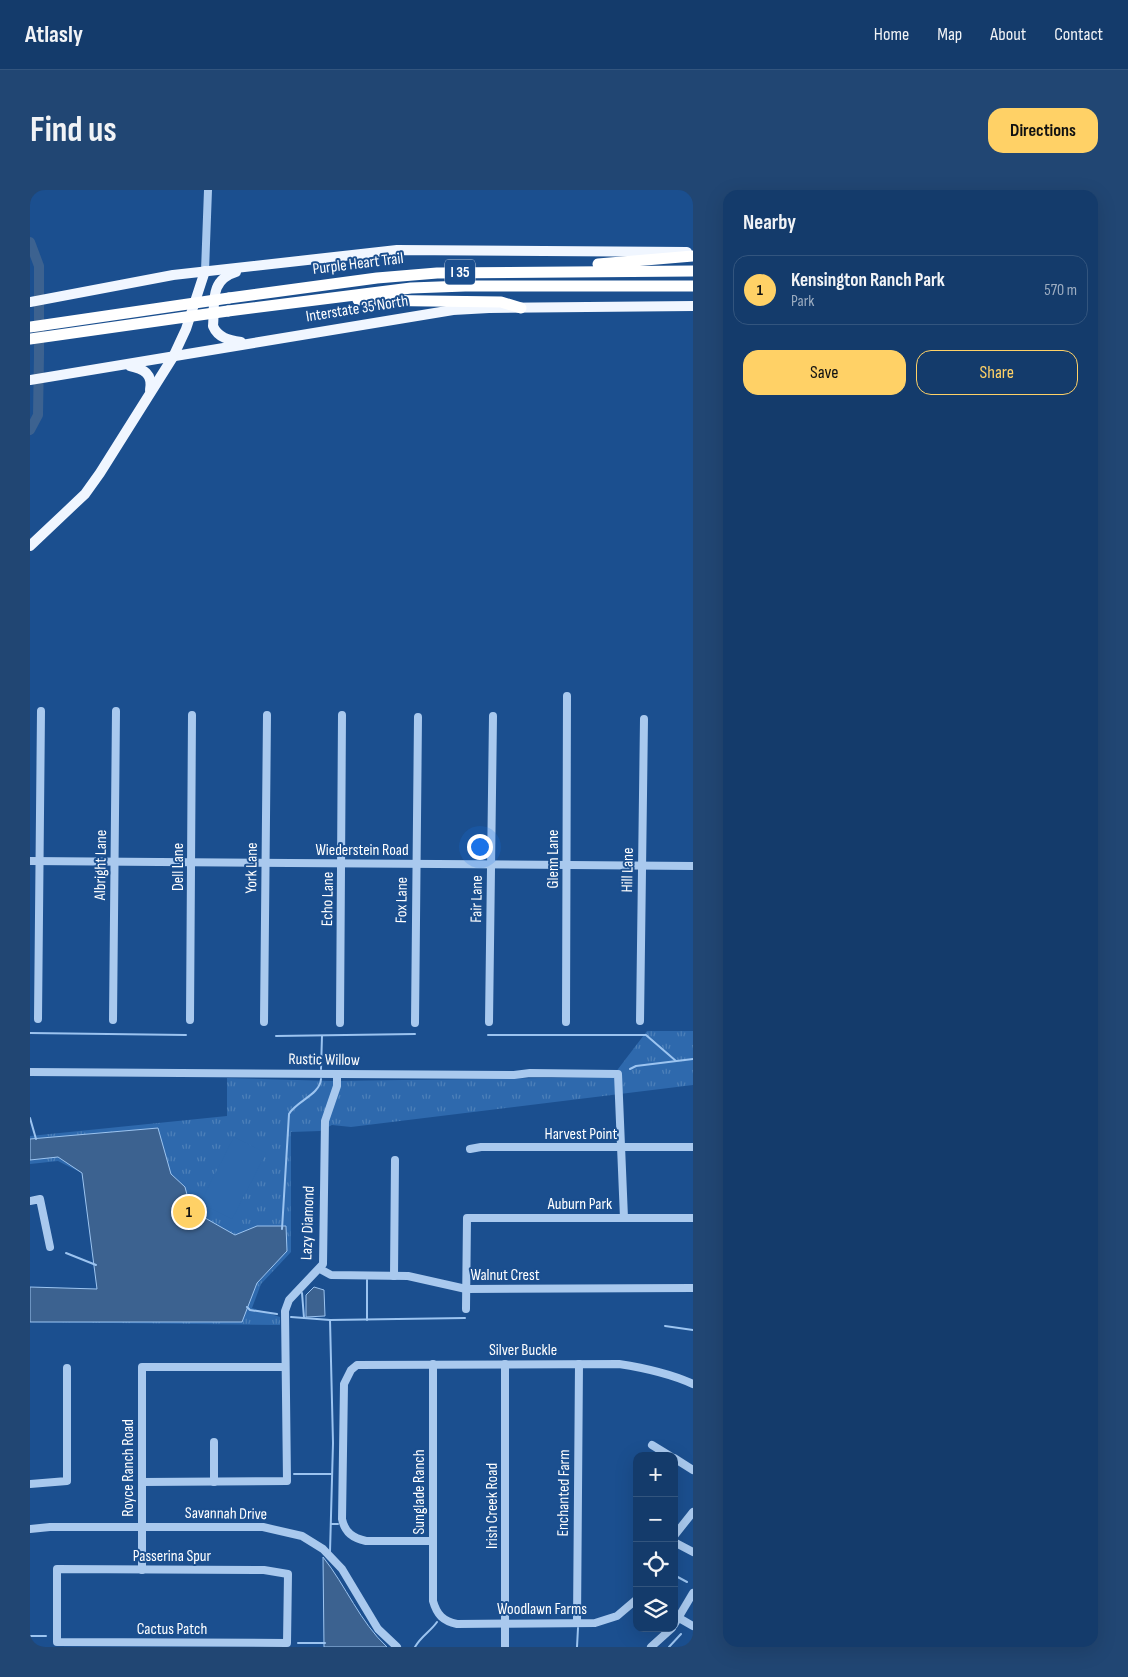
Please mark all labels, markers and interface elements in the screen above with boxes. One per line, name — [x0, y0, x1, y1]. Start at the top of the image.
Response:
text: Atlasly — [25, 20, 83, 49]
text: Home — [874, 24, 909, 45]
text: Map — [937, 24, 962, 45]
text: About — [990, 24, 1026, 45]
text: Contact — [1054, 24, 1103, 45]
button: Directions — [988, 108, 1098, 153]
text: Find us — [30, 109, 117, 152]
text: Nearby — [743, 210, 796, 235]
street label: Purple Heart Trail — [312, 249, 404, 279]
road number: I 35 — [445, 260, 475, 284]
text: Kensington Ranch Park — [791, 269, 945, 292]
text: 1 — [757, 281, 763, 300]
text: 570 m — [1044, 281, 1077, 300]
street label: Interstate 35 North — [305, 292, 409, 326]
text: Park — [791, 292, 814, 311]
button: Save — [743, 350, 906, 395]
button: Share — [916, 350, 1078, 395]
street label: Glenn Lane — [544, 829, 563, 889]
street label: Albright Lane — [91, 830, 111, 901]
your location — [467, 834, 493, 860]
street label: Wiederstein Road — [315, 841, 409, 860]
street label: York Lane — [242, 842, 262, 894]
street label: Dell Lane — [169, 843, 188, 891]
street label: Hill Lane — [618, 847, 638, 893]
street label: Echo Lane — [318, 872, 338, 926]
street label: Fair Lane — [467, 875, 487, 923]
street label: Fox Lane — [392, 877, 412, 923]
street label: Rustic Willow — [288, 1050, 360, 1070]
street label: Harvest Point — [545, 1125, 618, 1144]
street label: Lazy Diamond — [297, 1186, 319, 1260]
pin: 1 — [173, 1193, 205, 1231]
street label: Auburn Park — [547, 1195, 612, 1214]
street label: Walnut Crest — [470, 1266, 540, 1285]
street label: Silver Buckle — [489, 1341, 557, 1360]
street label: Royce Ranch Road — [119, 1419, 138, 1517]
street label: Enchanted Farm — [554, 1449, 574, 1537]
street label: Sunglade Ranch — [410, 1450, 429, 1535]
map controls — [633, 1452, 678, 1632]
button: + — [633, 1452, 678, 1497]
street label: Irish Creek Road — [483, 1463, 502, 1549]
button: − — [633, 1497, 678, 1542]
street label: Savannah Drive — [185, 1504, 267, 1524]
button: locate — [633, 1542, 678, 1587]
street label: Passerina Spur — [133, 1547, 212, 1566]
button: layers — [633, 1587, 678, 1632]
street label: Woodlawn Farms — [497, 1600, 587, 1619]
street label: Cactus Patch — [137, 1620, 207, 1639]

